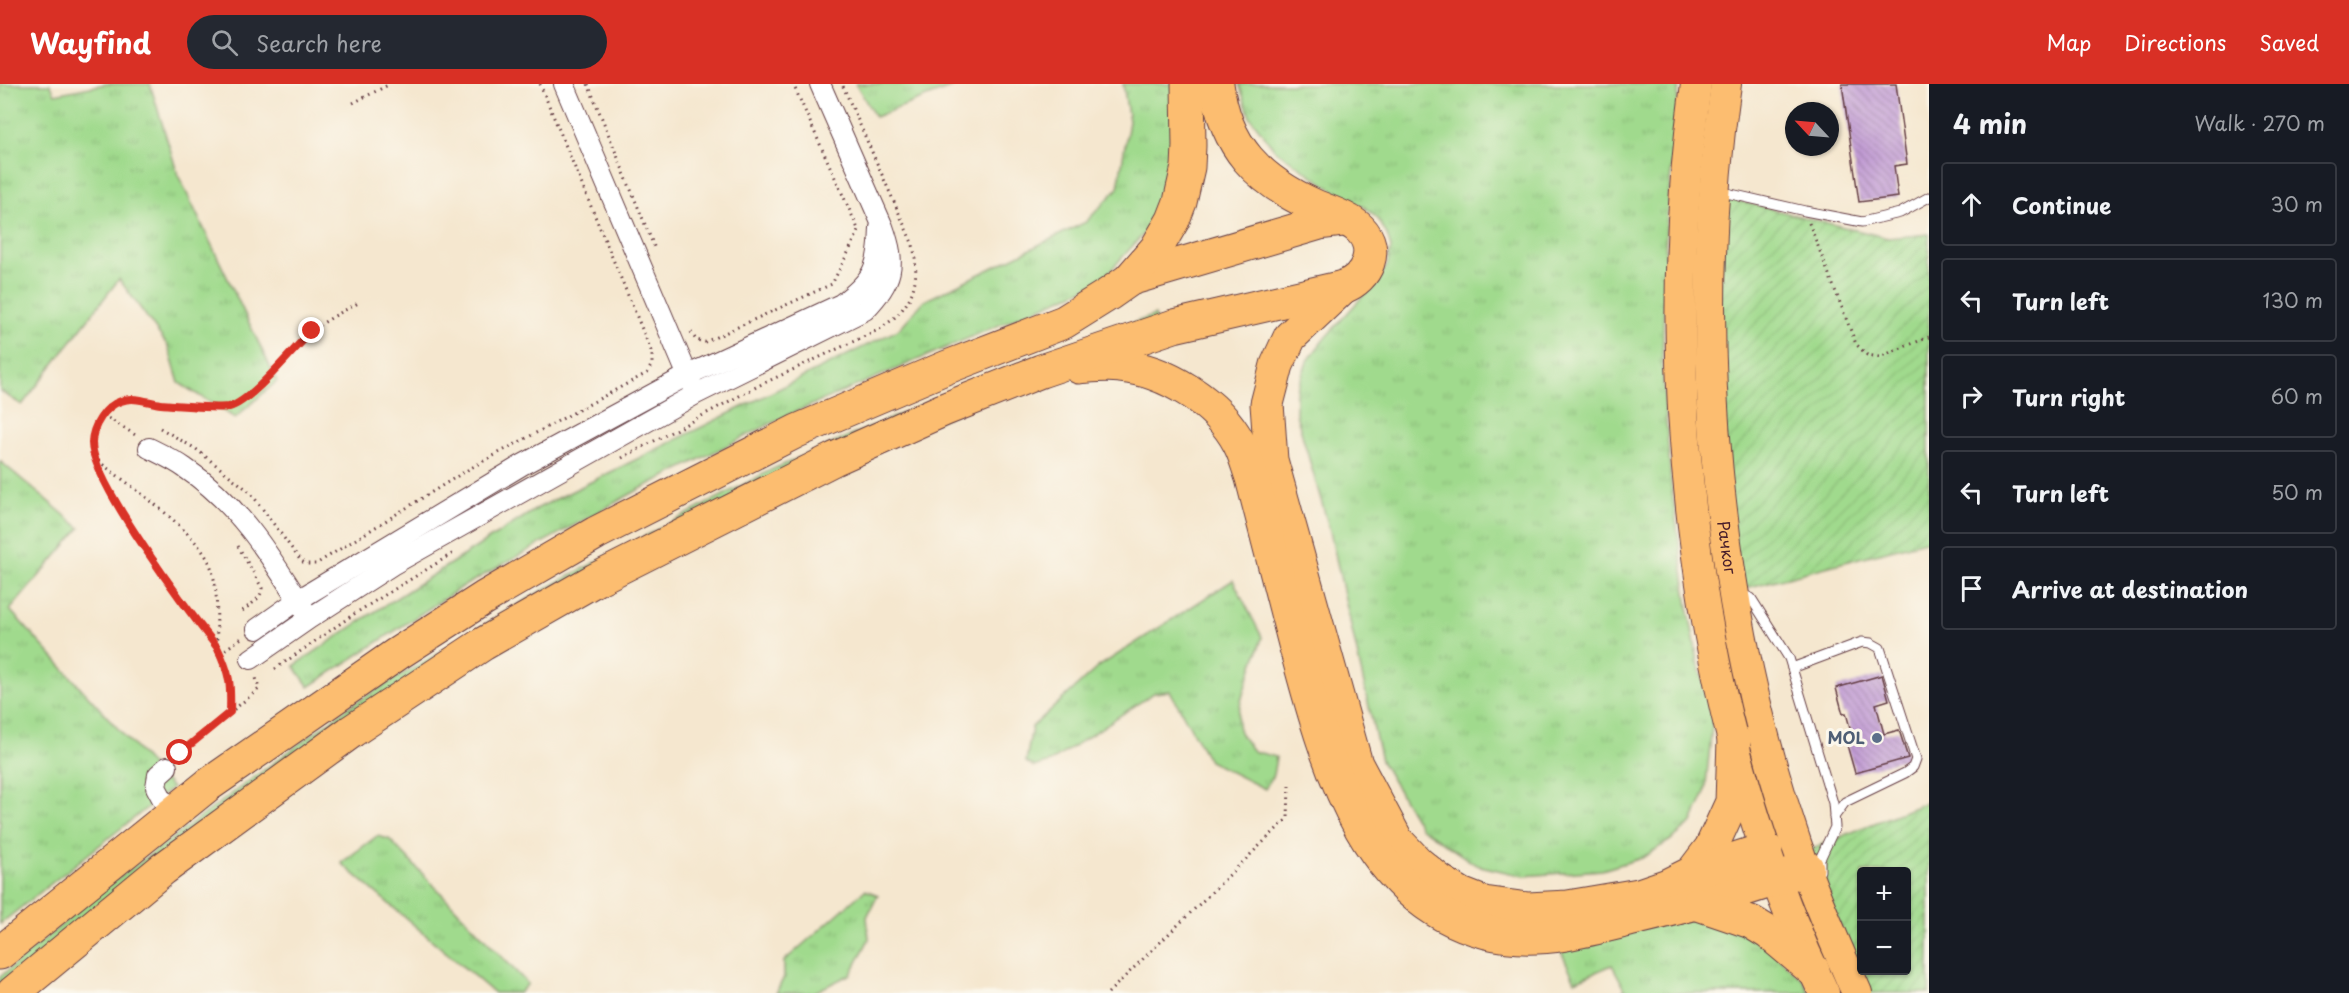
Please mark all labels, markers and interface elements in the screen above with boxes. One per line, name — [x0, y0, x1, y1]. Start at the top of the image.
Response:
search box — [187, 15, 607, 69]
text: Wayfind — [30, 21, 151, 64]
icon: search — [208, 26, 241, 59]
text: Search here — [256, 26, 382, 59]
text: Map — [2046, 26, 2091, 58]
text: Directions — [2124, 26, 2226, 58]
text: Saved — [2259, 26, 2319, 58]
north arrow — [1785, 102, 1839, 156]
text: 4 min — [1953, 104, 2027, 143]
text: Walk · 270 m — [2194, 108, 2325, 138]
icon: ahead — [1955, 188, 1988, 221]
text: Continue — [2012, 188, 2111, 221]
text: 30 m — [2270, 189, 2323, 219]
icon: left — [1955, 284, 1988, 317]
text: Turn left — [2012, 284, 2109, 317]
text: 130 m — [2263, 285, 2323, 315]
route end — [298, 317, 324, 343]
icon: right — [1955, 380, 1988, 413]
text: Turn right — [2012, 380, 2125, 413]
text: 60 m — [2271, 381, 2323, 411]
icon: left — [1955, 476, 1988, 509]
text: Turn left — [2012, 476, 2109, 509]
text: 50 m — [2271, 477, 2323, 507]
street label: Рачког — [1712, 519, 1744, 577]
icon: arrive — [1955, 572, 1988, 605]
text: Arrive at destination — [2012, 572, 2248, 605]
place label: MOL — [1828, 725, 1865, 749]
marker: MOL — [1870, 731, 1884, 745]
route start — [166, 739, 192, 765]
map controls — [1857, 867, 1911, 975]
button: + — [1857, 867, 1911, 921]
button: − — [1857, 921, 1911, 975]

